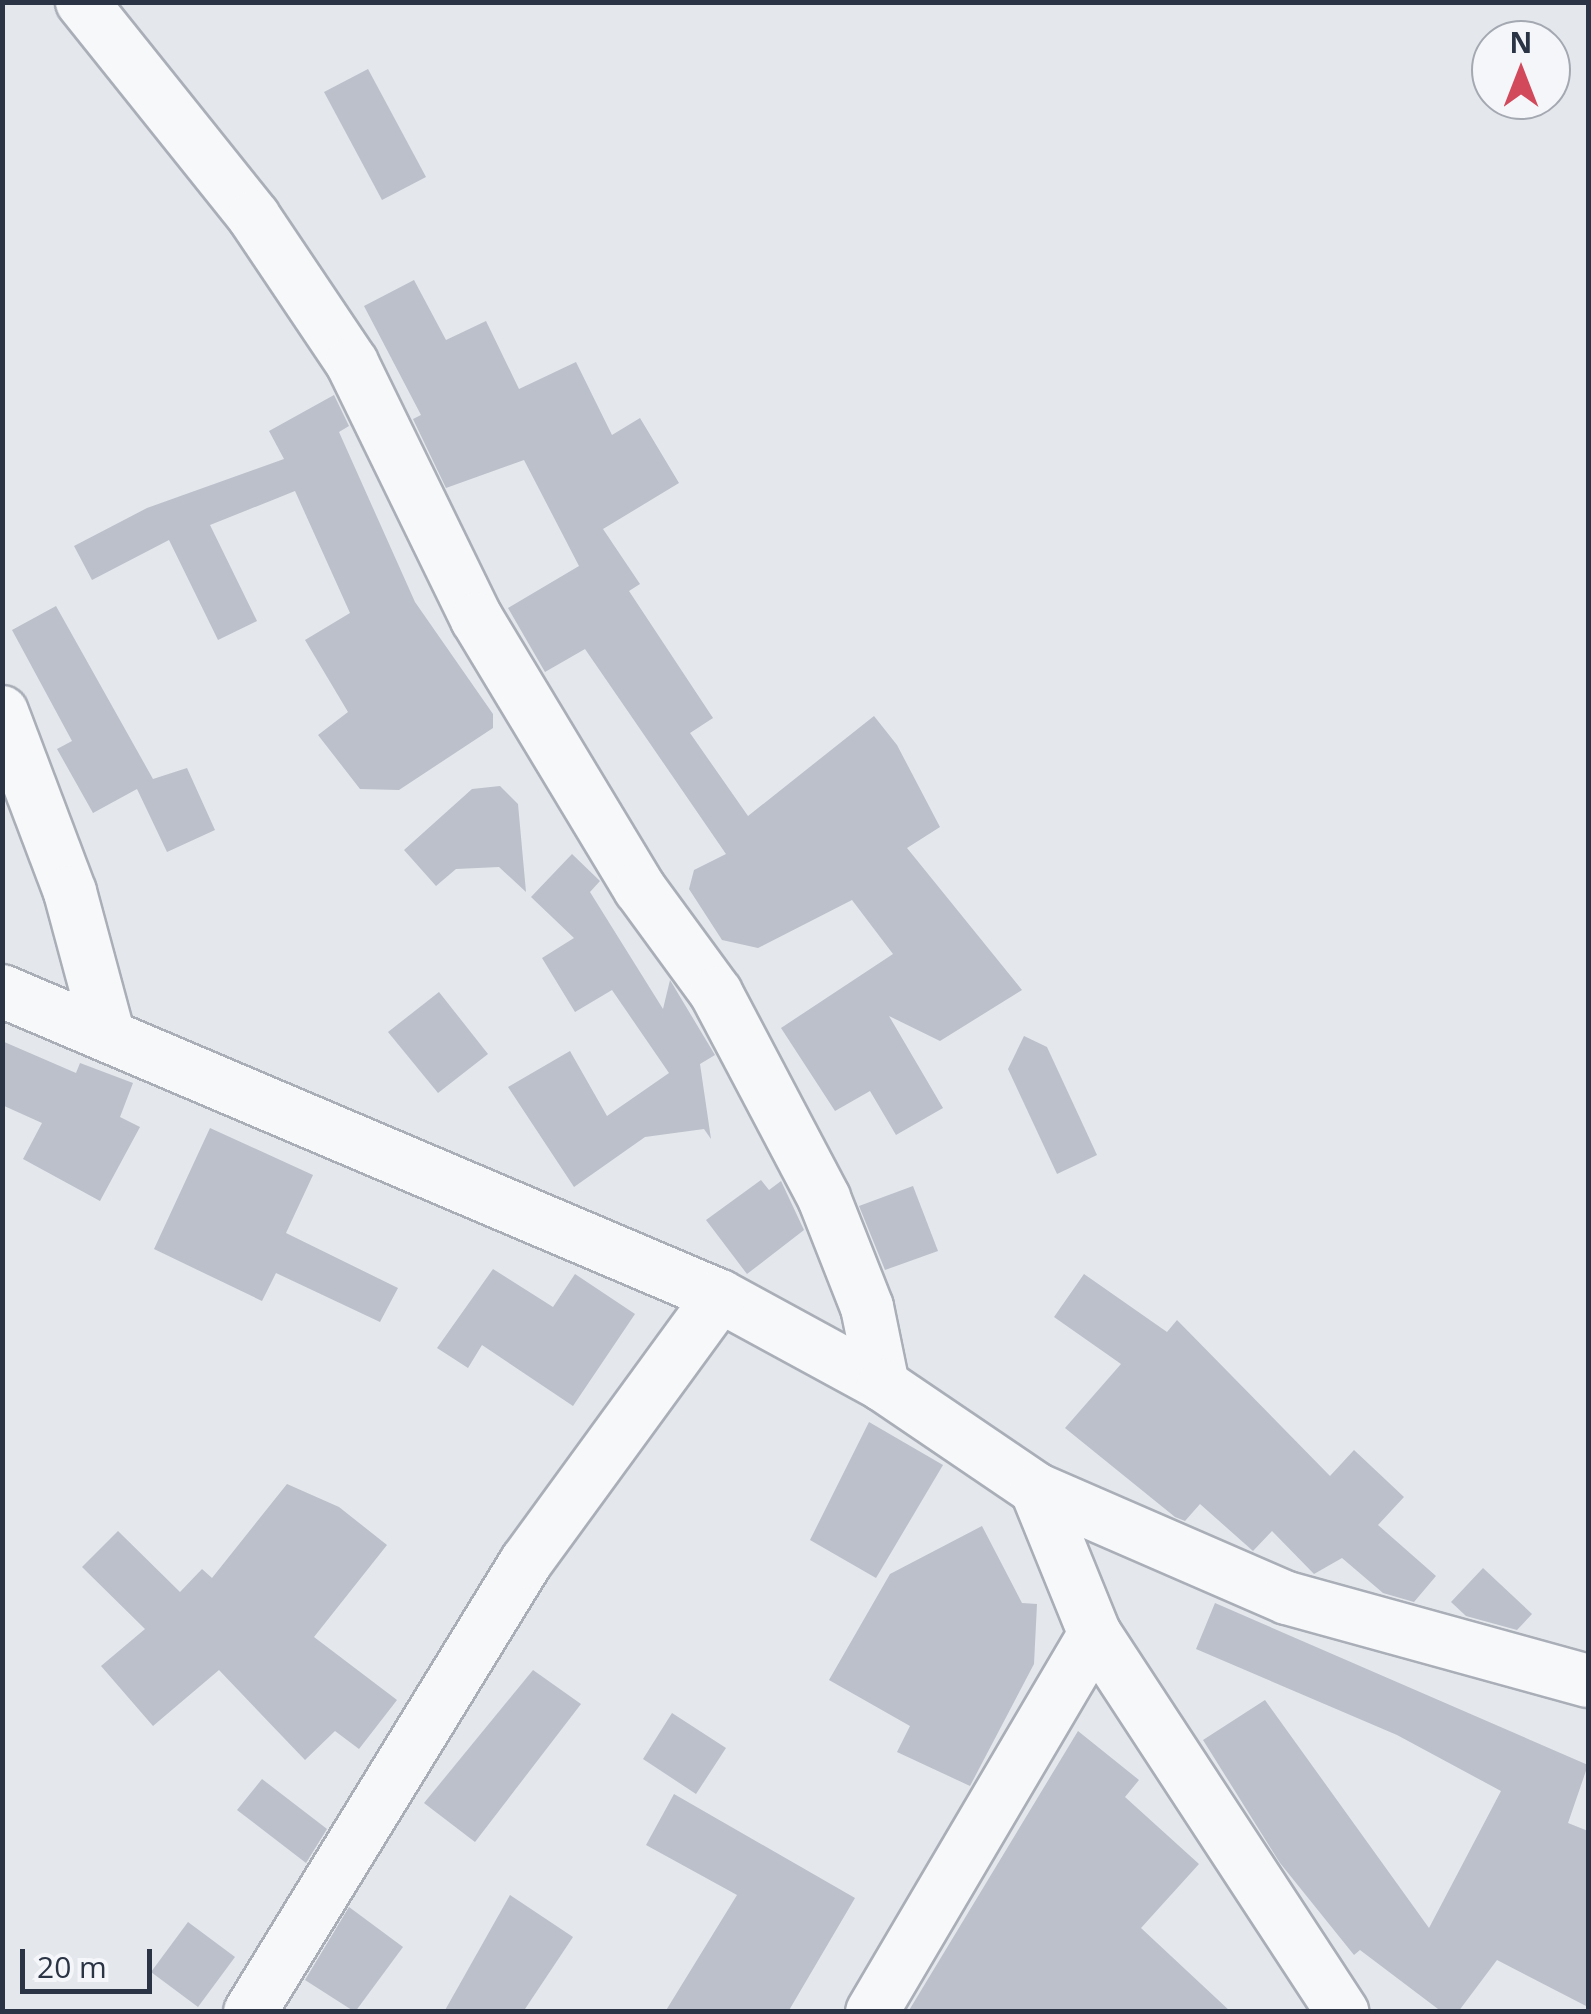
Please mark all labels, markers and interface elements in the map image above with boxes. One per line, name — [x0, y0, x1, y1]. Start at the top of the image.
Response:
north arrow — [1471, 20, 1571, 120]
text: N — [1510, 23, 1532, 61]
scale bar — [25, 1929, 158, 1991]
text: 20 m — [37, 1946, 107, 1987]

